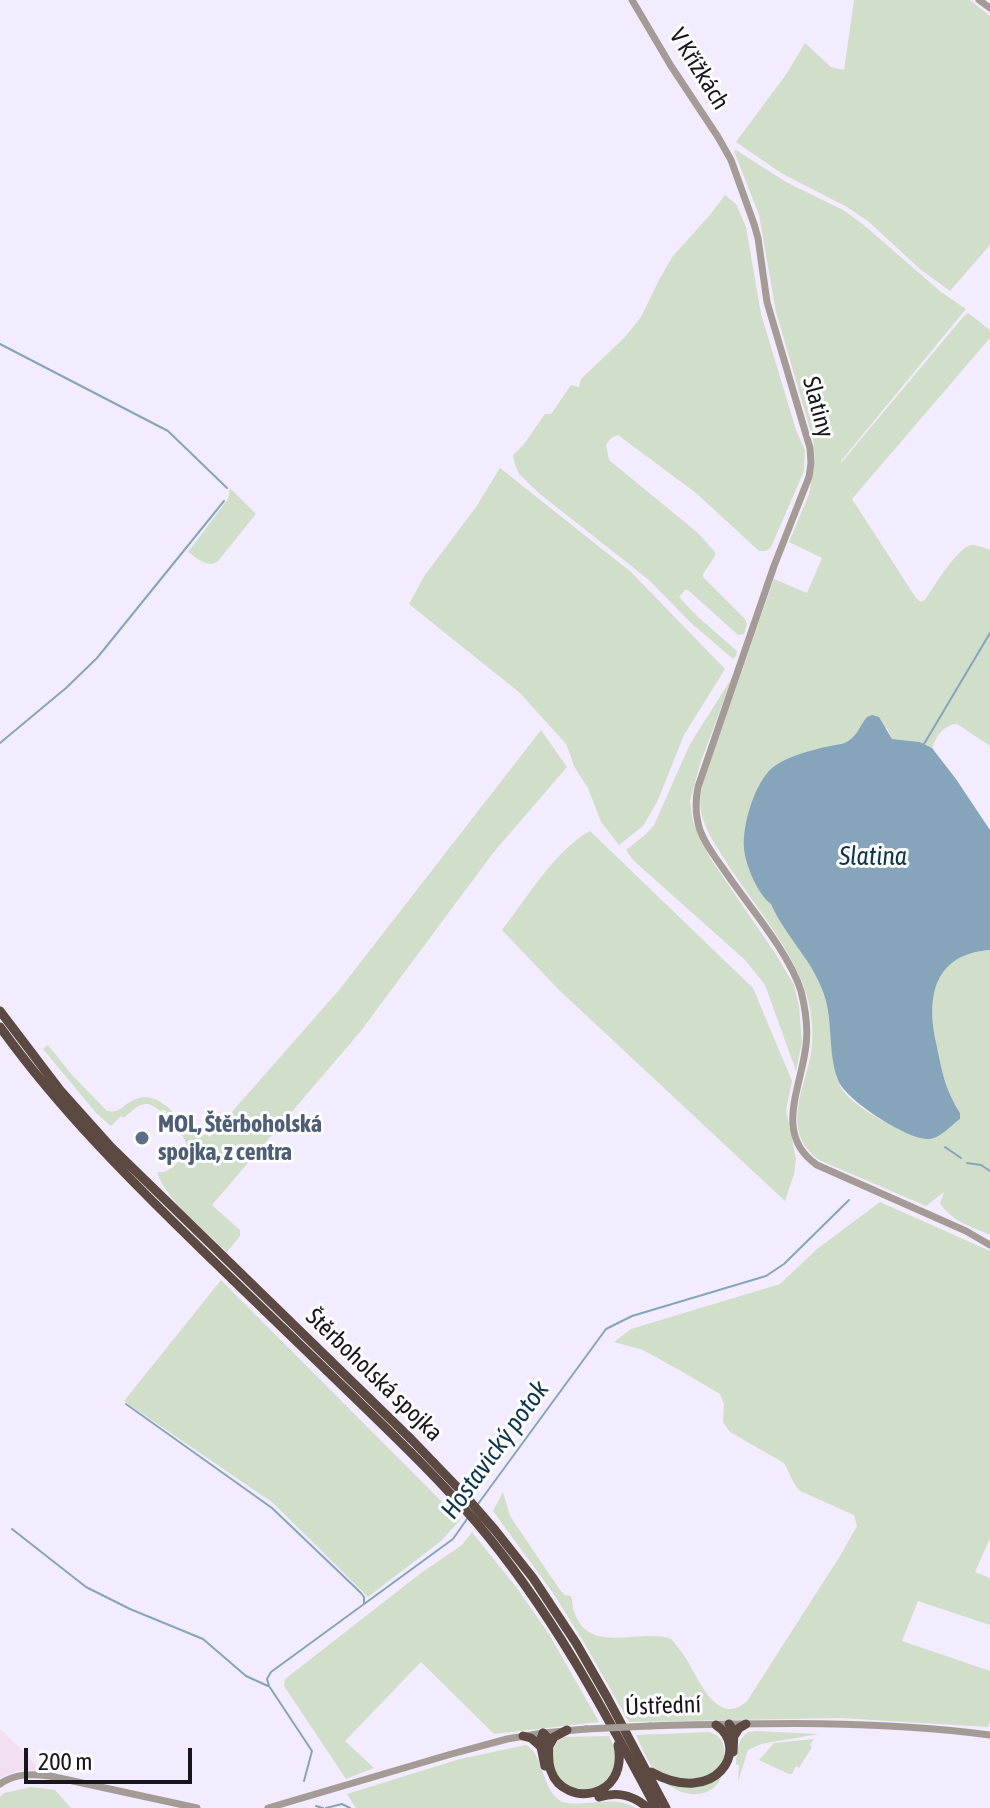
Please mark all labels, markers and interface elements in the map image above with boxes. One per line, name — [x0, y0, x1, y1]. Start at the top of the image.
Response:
street label: V Křížkách — [663, 23, 735, 115]
street label: Slatiny — [796, 374, 840, 440]
water label: Slatina — [839, 841, 907, 873]
place label: MOL, Štěrboholská spojka, z centra — [158, 1110, 322, 1166]
marker: MOL, Štěrboholská spojka, z centra — [133, 1129, 151, 1147]
street label: Štěrboholská spojka — [300, 1303, 448, 1447]
water label: Hostavický potok — [434, 1375, 556, 1525]
street label: Ústřední — [625, 1690, 701, 1722]
scale bar — [28, 1732, 196, 1782]
text: 200 m — [38, 1748, 92, 1775]

